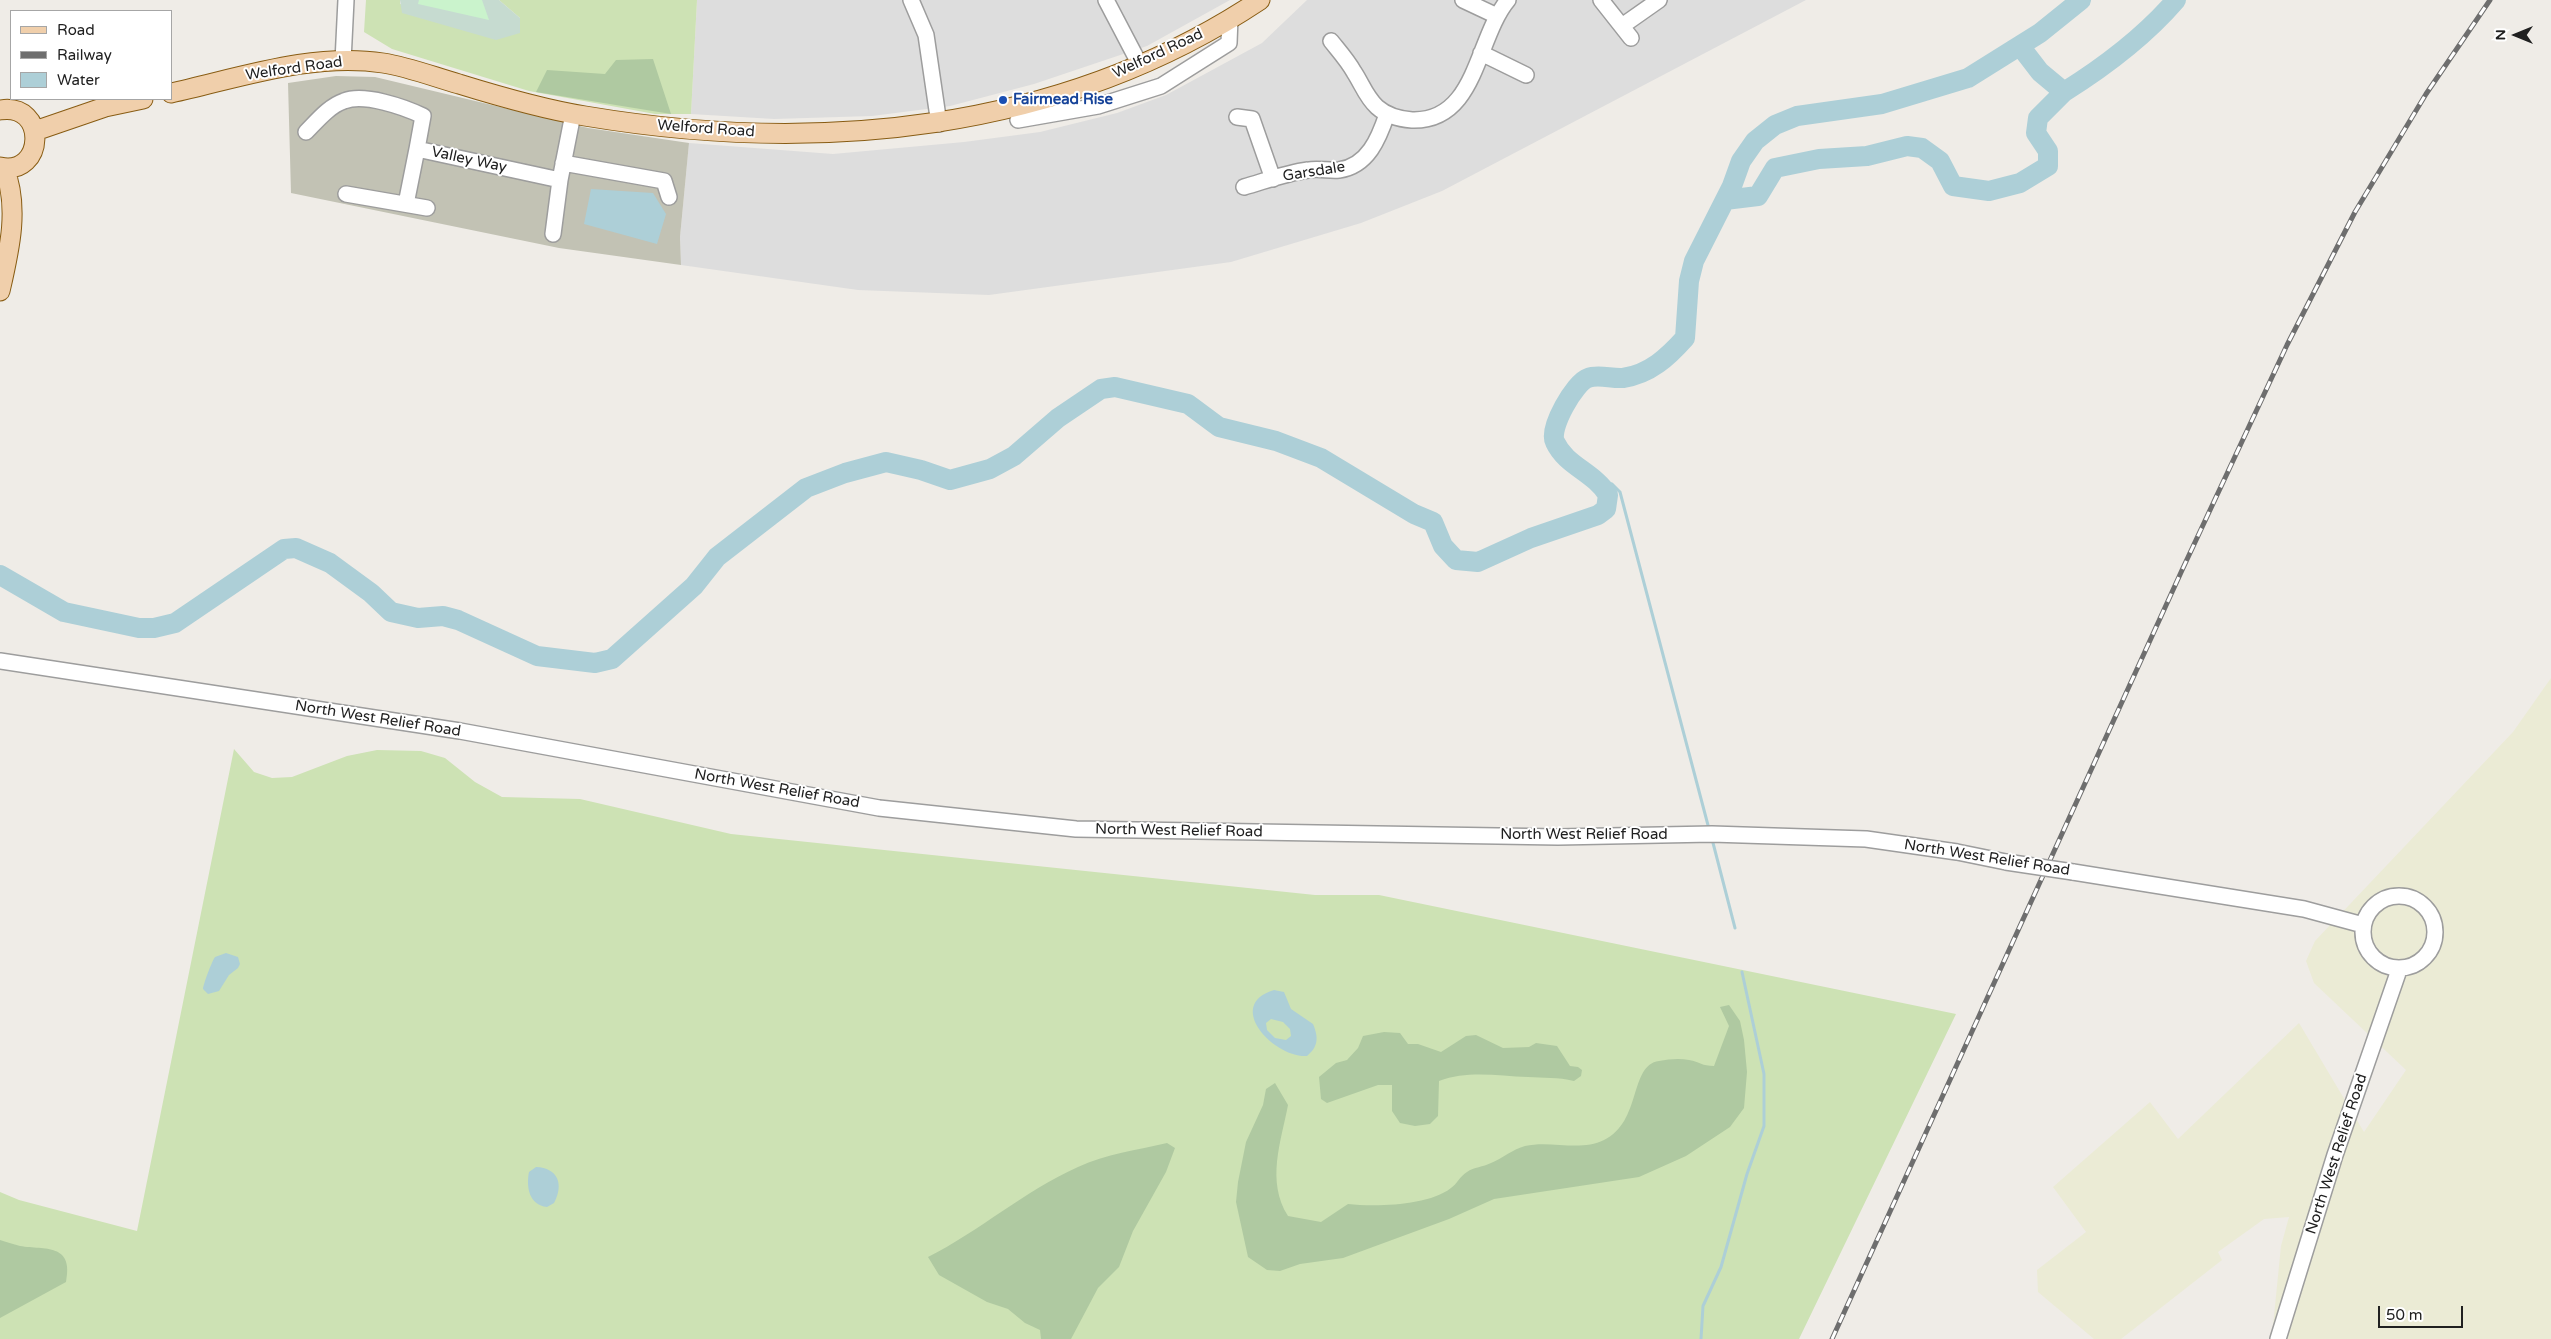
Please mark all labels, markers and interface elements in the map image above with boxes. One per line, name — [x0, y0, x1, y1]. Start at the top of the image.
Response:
legend — [10, 10, 172, 100]
north arrow — [2491, 10, 2541, 60]
text: Road — [57, 21, 95, 39]
street label: Welford Road — [1110, 25, 1206, 83]
text: N — [2492, 29, 2509, 41]
text: Railway — [57, 46, 112, 64]
street label: Welford Road — [244, 53, 344, 85]
text: Water — [57, 71, 100, 89]
place label: Fairmead Rise — [1013, 91, 1113, 109]
marker: Fairmead Rise — [997, 94, 1009, 106]
street label: Welford Road — [657, 117, 755, 141]
street label: Valley Way — [430, 143, 508, 177]
street label: Garsdale — [1282, 158, 1346, 186]
street label: North West Relief Road — [294, 697, 462, 741]
street label: North West Relief Road — [693, 766, 861, 812]
street label: North West Relief Road — [1095, 821, 1263, 841]
street label: North West Relief Road — [1500, 826, 1668, 844]
street label: North West Relief Road — [1903, 836, 2071, 880]
street label: North West Relief Road — [2303, 1071, 2371, 1237]
scale bar — [2381, 1296, 2466, 1328]
text: 50 m — [2386, 1306, 2423, 1324]

